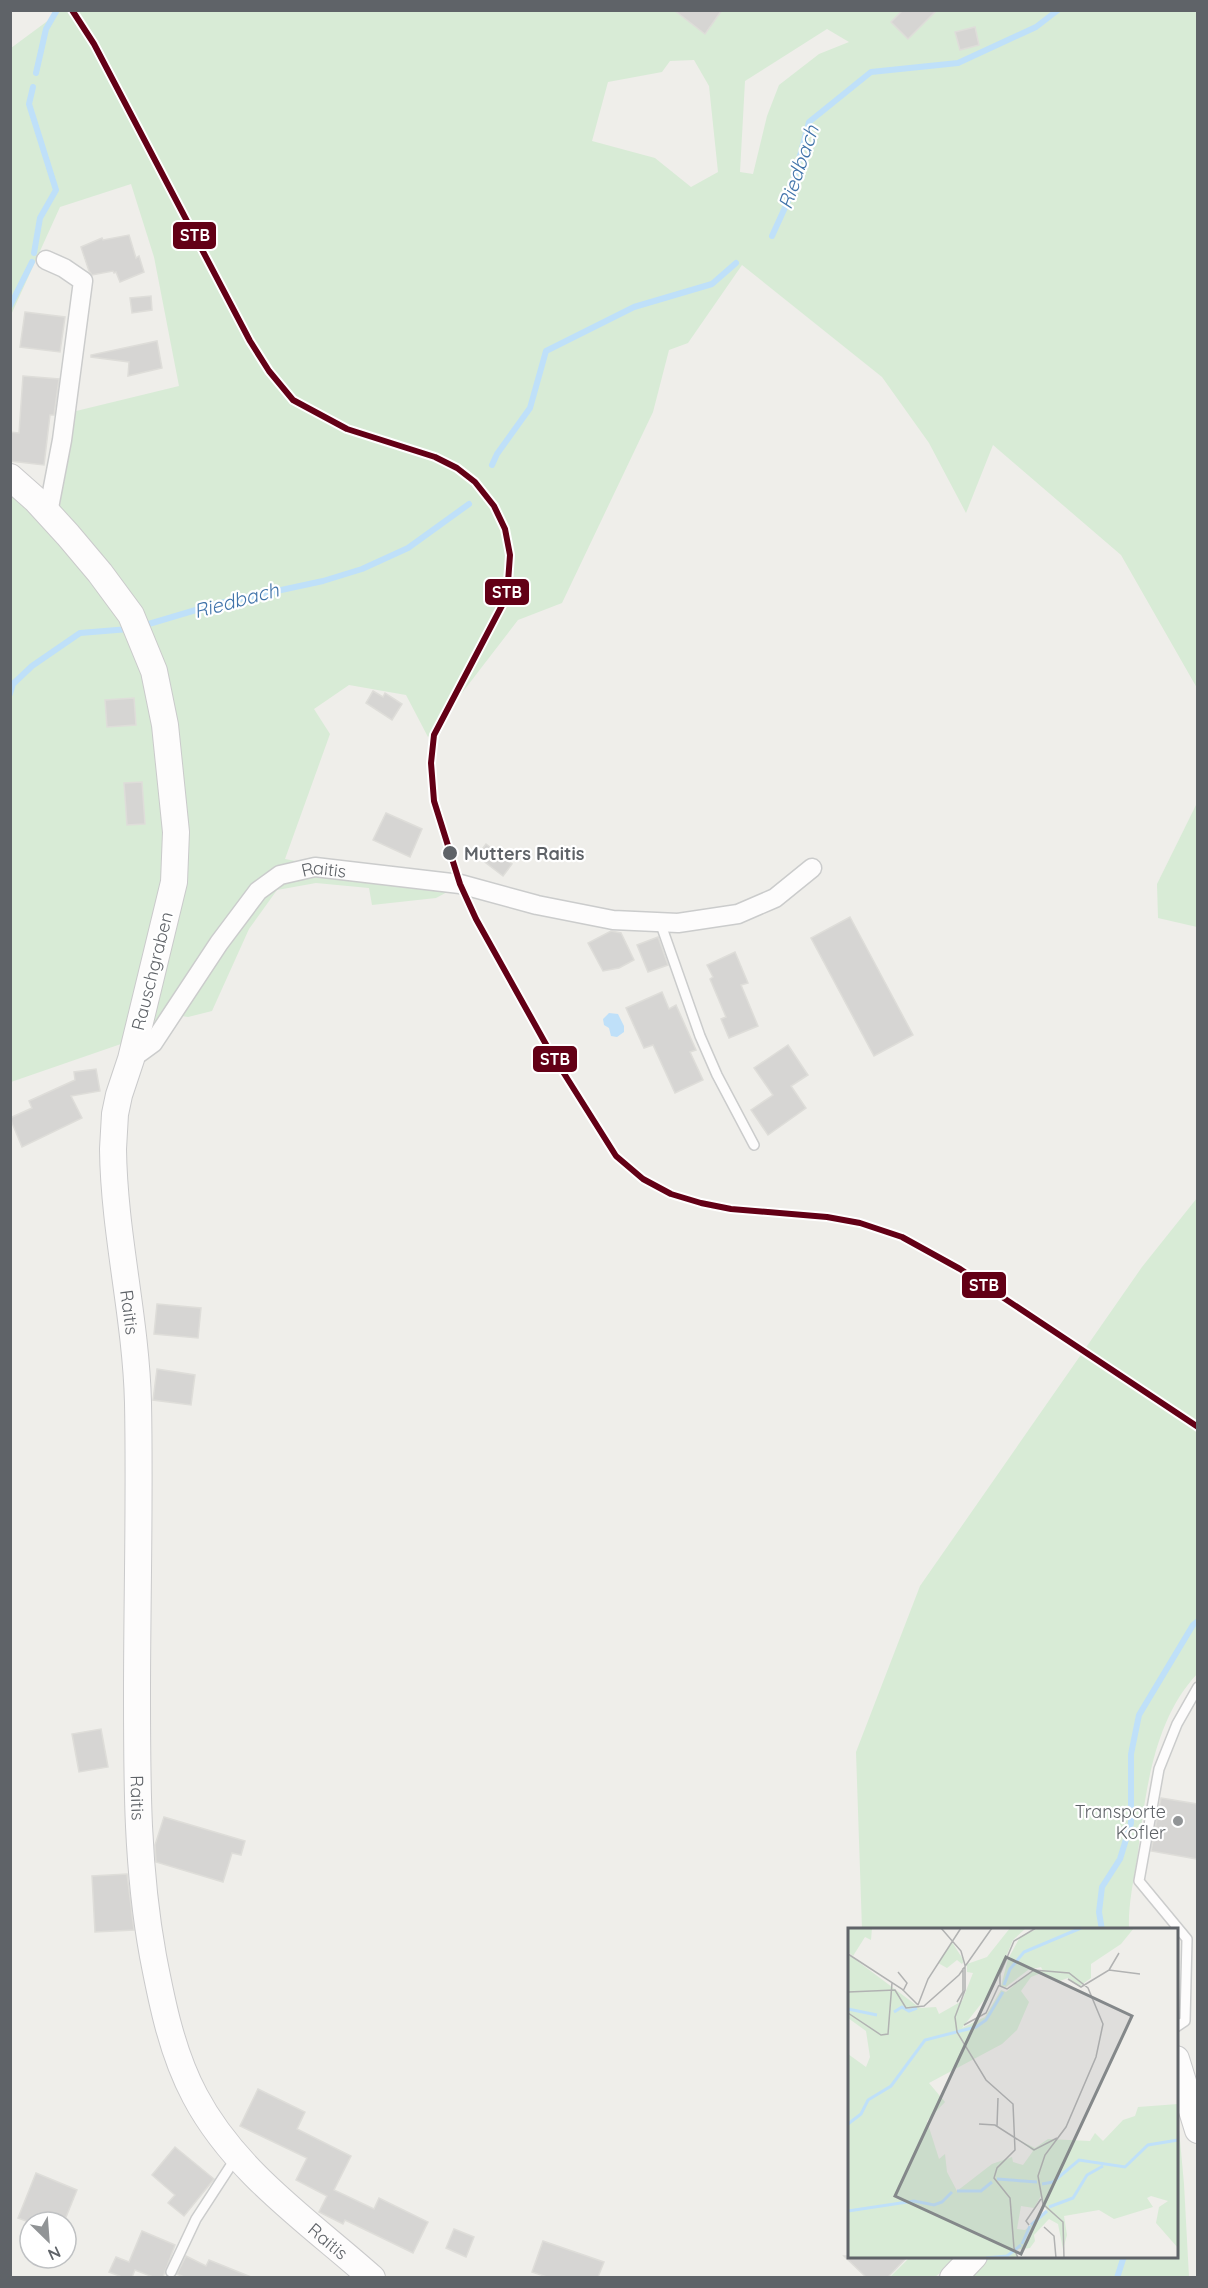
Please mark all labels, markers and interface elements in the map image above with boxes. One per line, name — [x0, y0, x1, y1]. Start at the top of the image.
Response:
water label: Riedbach — [772, 121, 824, 212]
line badge: STB — [172, 221, 217, 250]
text: STB — [180, 225, 210, 245]
water label: Riedbach — [191, 576, 282, 623]
line badge: STB — [484, 578, 530, 606]
text: STB — [492, 582, 522, 602]
place label: Mutters Raitis — [464, 842, 585, 865]
marker: Mutters Raitis — [441, 844, 459, 862]
street label: Raitis — [299, 855, 348, 882]
street label: Rauschgraben — [126, 909, 178, 1033]
line badge: STB — [532, 1045, 578, 1073]
text: STB — [540, 1049, 570, 1069]
line badge: STB — [961, 1271, 1007, 1299]
text: STB — [969, 1275, 999, 1295]
street label: Raitis — [116, 1288, 144, 1336]
street label: Raitis — [126, 1775, 150, 1821]
place label: Transporte Kofler — [1075, 1800, 1166, 1844]
marker: Transporte Kofler — [1171, 1814, 1185, 1828]
inset map — [848, 1928, 1178, 2258]
north arrow — [18, 2210, 78, 2270]
street label: Raitis — [304, 2217, 353, 2264]
text: N — [45, 2242, 64, 2265]

